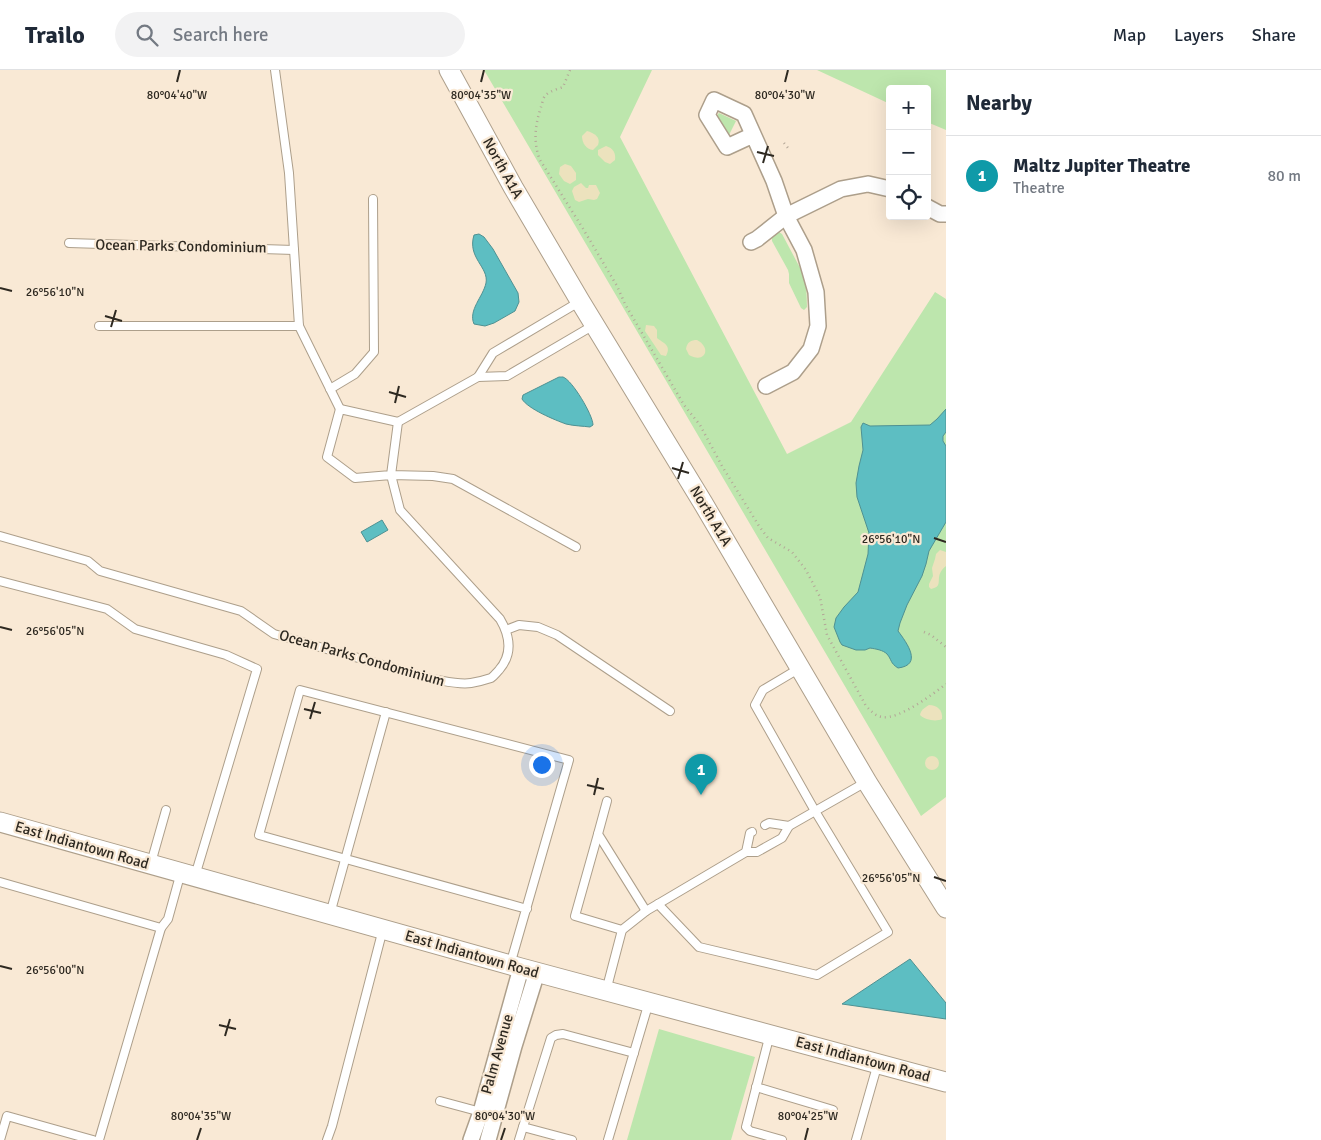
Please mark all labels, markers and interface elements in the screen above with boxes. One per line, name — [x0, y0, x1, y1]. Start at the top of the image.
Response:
search box — [115, 12, 465, 57]
text: Trailo — [25, 20, 85, 50]
icon: search — [133, 21, 161, 49]
text: Search here — [173, 23, 269, 47]
text: Map — [1113, 24, 1146, 46]
text: Layers — [1174, 24, 1224, 46]
text: Share — [1252, 24, 1296, 46]
map controls — [886, 85, 931, 220]
button: + — [886, 85, 931, 130]
text: 80°04'40"W — [147, 88, 207, 103]
text: 80°04'35"W — [451, 88, 511, 103]
text: 80°04'30"W — [755, 88, 815, 103]
text: Nearby — [966, 90, 1032, 116]
button: − — [886, 130, 931, 175]
street label: North A1A — [479, 134, 527, 202]
text: Maltz Jupiter Theatre — [1013, 154, 1191, 178]
text: 1 — [978, 166, 986, 186]
text: 80 m — [1267, 166, 1301, 186]
button: locate — [886, 175, 931, 220]
text: Theatre — [1013, 178, 1065, 198]
street label: Ocean Parks Condominium — [95, 236, 267, 256]
text: 26°56'10"N — [26, 285, 84, 300]
street label: North A1A — [686, 483, 736, 549]
text: 26°56'10"N — [862, 532, 920, 547]
text: 26°56'05"N — [26, 624, 84, 639]
street label: Ocean Parks Condominium — [277, 626, 447, 690]
your location — [529, 752, 555, 778]
pin: 1 — [685, 754, 717, 795]
street label: East Indiantown Road — [13, 817, 151, 873]
text: 26°56'05"N — [862, 871, 920, 886]
street label: East Indiantown Road — [403, 926, 541, 982]
text: 26°56'00"N — [26, 963, 84, 978]
street label: Palm Avenue — [477, 1012, 517, 1096]
street label: East Indiantown Road — [794, 1032, 932, 1086]
text: 80°04'35"W — [171, 1109, 231, 1124]
text: 80°04'30"W — [475, 1109, 535, 1124]
text: 80°04'25"W — [778, 1109, 838, 1124]

